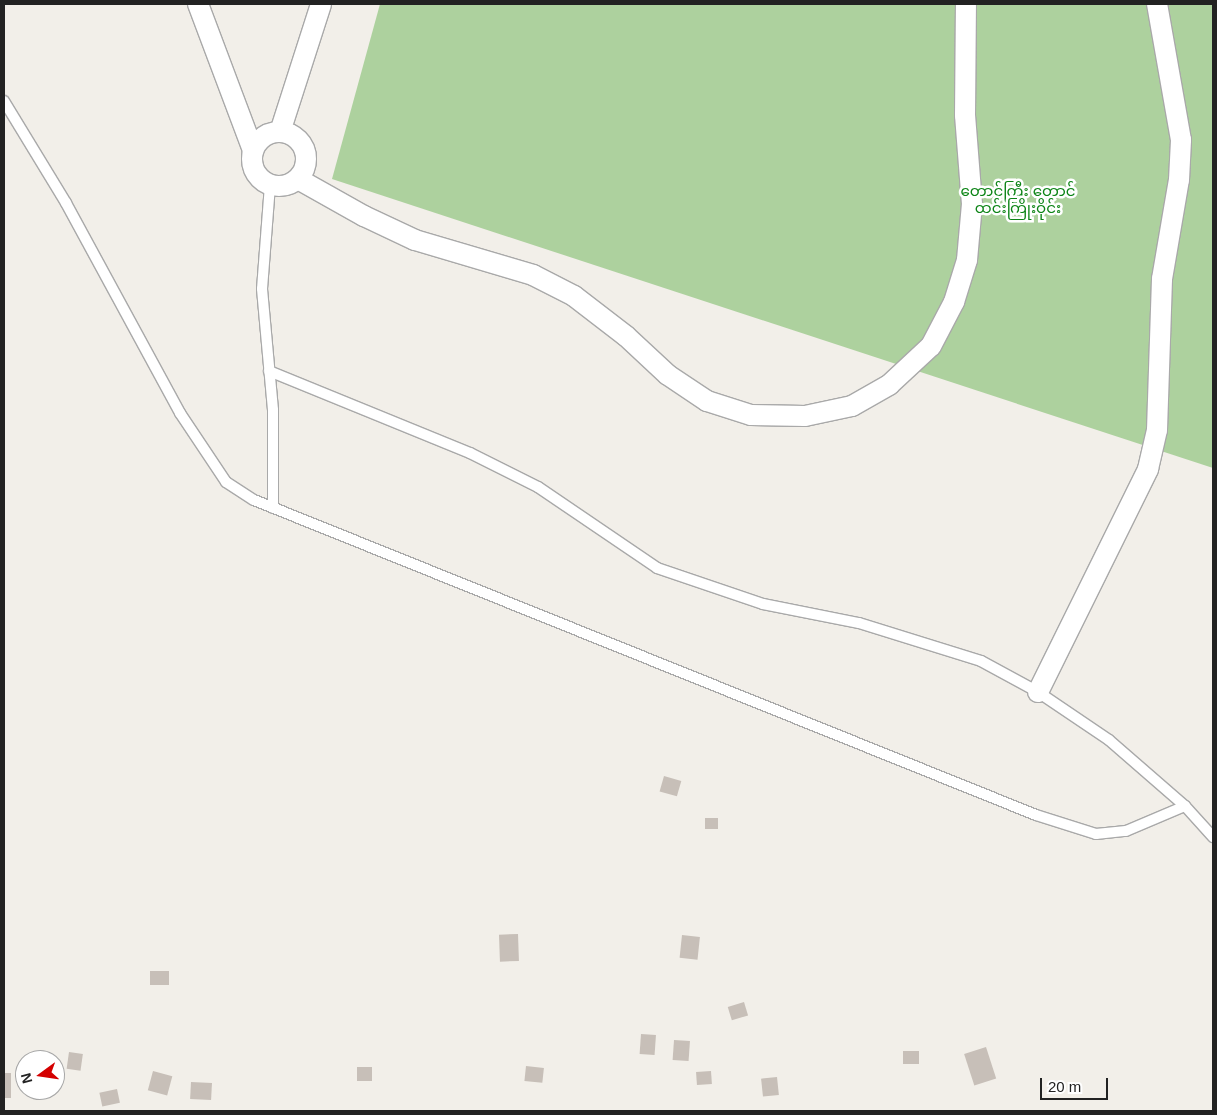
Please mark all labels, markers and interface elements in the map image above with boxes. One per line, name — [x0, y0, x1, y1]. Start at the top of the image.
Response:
park label: တောင်ကြီး တောင် ထင်းကြိုးဝိုင်း — [960, 181, 1076, 216]
north arrow — [15, 1050, 65, 1100]
scale bar — [1042, 1068, 1110, 1100]
text: N — [17, 1072, 35, 1085]
text: 20 m — [1048, 1078, 1081, 1095]

